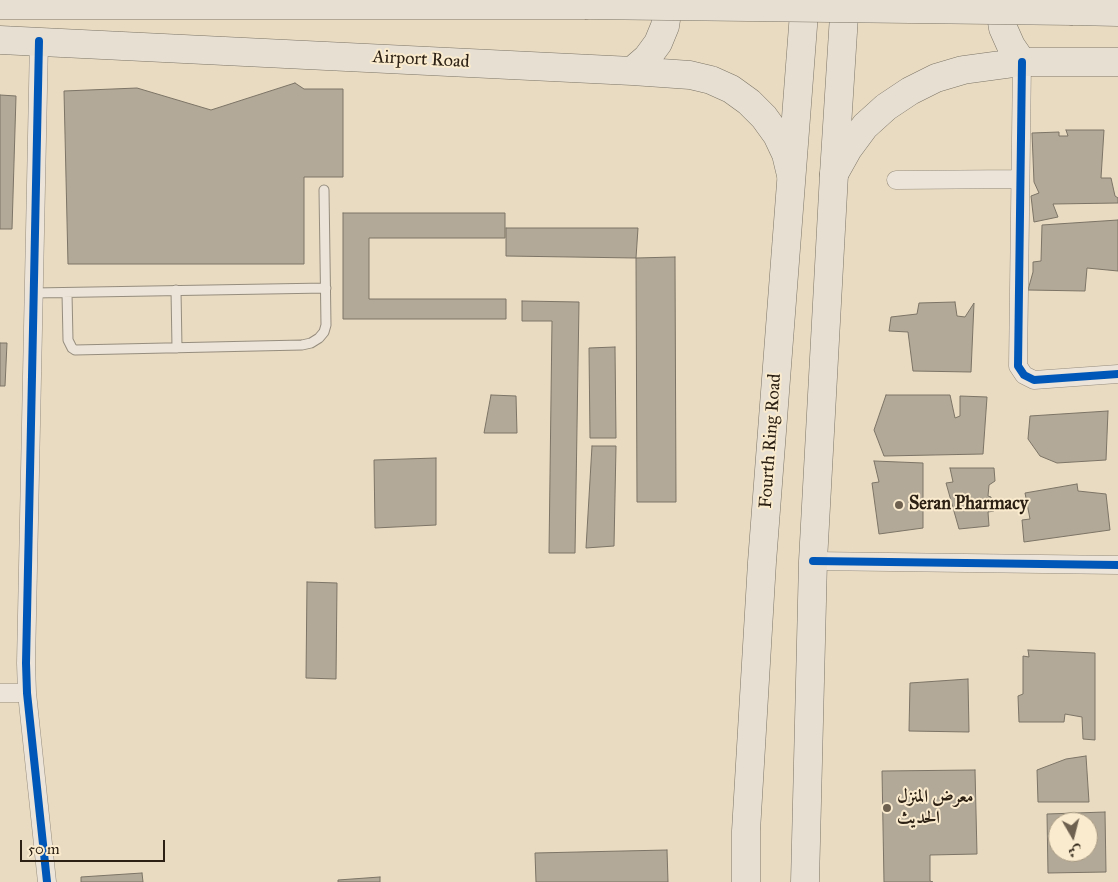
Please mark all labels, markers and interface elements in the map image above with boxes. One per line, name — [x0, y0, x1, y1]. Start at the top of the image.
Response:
street label: Airport Road — [372, 47, 470, 73]
street label: Fourth Ring Road — [756, 373, 786, 509]
place label: Seran Pharmacy — [909, 494, 1028, 516]
marker: Seran Pharmacy — [893, 499, 905, 511]
place label: معرض المنزل الحديث — [897, 787, 973, 830]
marker: معرض المنزل الحديث — [881, 802, 893, 814]
north arrow — [1048, 812, 1098, 862]
scale bar — [22, 830, 168, 862]
text: 50 m — [28, 840, 60, 858]
text: ش — [1067, 842, 1083, 861]

